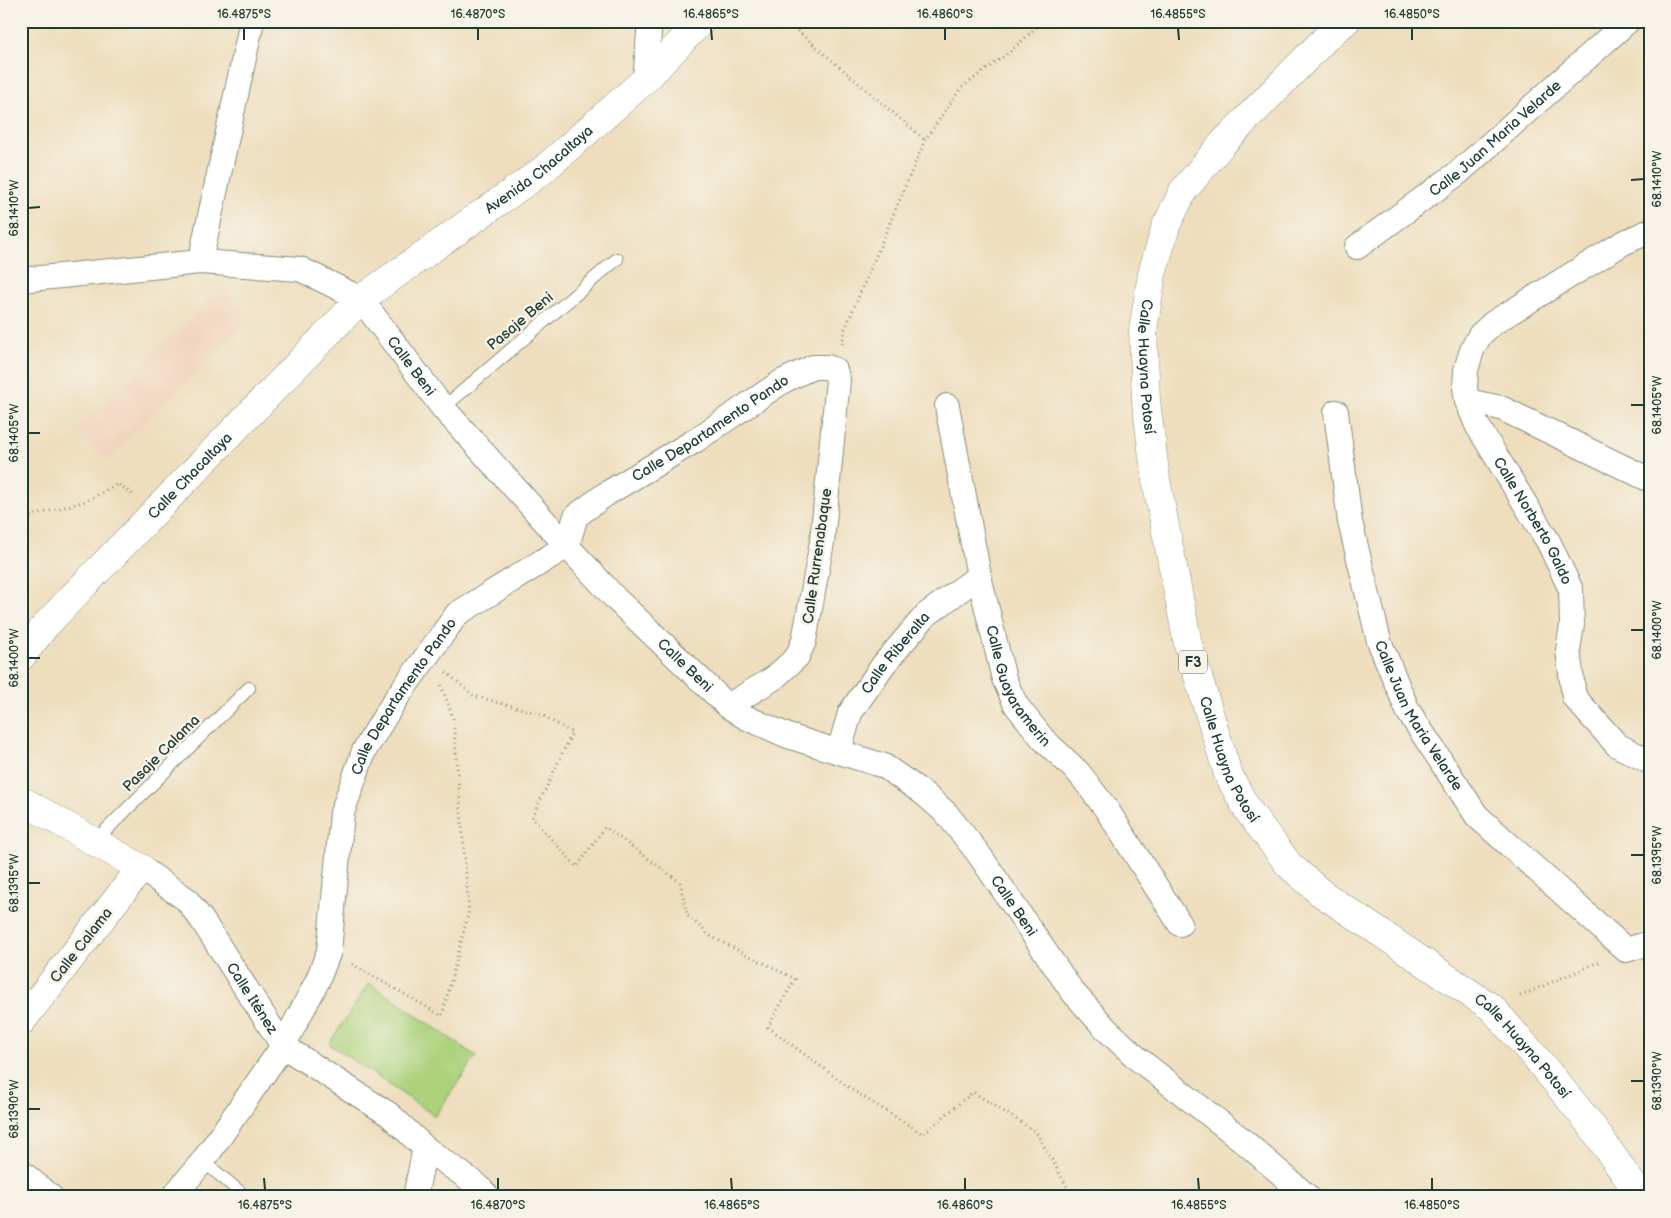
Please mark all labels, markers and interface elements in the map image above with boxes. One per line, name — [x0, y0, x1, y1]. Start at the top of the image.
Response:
text: 16.4875°S — [217, 7, 271, 22]
text: 16.4870°S — [451, 7, 505, 22]
text: 16.4865°S — [683, 7, 739, 22]
text: 16.4860°S — [917, 7, 973, 22]
text: 16.4855°S — [1150, 7, 1206, 22]
text: 16.4850°S — [1384, 7, 1440, 22]
street label: Calle Juan Maria Velarde — [1425, 76, 1566, 201]
street label: Avenida Chacaltaya — [481, 121, 597, 218]
text: 68.1410°W — [1650, 151, 1665, 207]
text: 68.1410°W — [7, 180, 22, 236]
street label: Pasaje Beni — [483, 288, 557, 355]
street label: Calle Huayna Potosí — [1133, 298, 1159, 436]
street label: Calle Beni — [382, 333, 440, 400]
street label: Calle Departamento Pando — [629, 371, 792, 486]
text: 68.1405°W — [1650, 375, 1665, 434]
text: 68.1405°W — [7, 403, 22, 462]
street label: Calle Chacaltaya — [144, 429, 237, 523]
street label: Calle Norberto Galdo — [1489, 454, 1576, 588]
street label: Calle Rurrenabaque — [799, 487, 836, 625]
text: 68.1400°W — [1650, 600, 1665, 660]
street label: Calle Riberalta — [857, 608, 934, 698]
street label: Calle Departamento Pando — [347, 614, 461, 778]
street label: Calle Guayaramerin — [981, 623, 1054, 751]
text: 68.1400°W — [7, 628, 22, 688]
street label: Calle Beni — [653, 634, 717, 697]
street label: Calle Juan Maria Velarde — [1370, 638, 1467, 795]
road number: F3 — [1179, 650, 1207, 674]
street label: Calle Huayna Potosí — [1195, 694, 1263, 827]
street label: Pasaje Calama — [119, 711, 204, 796]
text: 68.1395°W — [1650, 826, 1665, 884]
text: 68.1395°W — [7, 854, 22, 912]
street label: Calle Beni — [986, 872, 1041, 940]
street label: Calle Calama — [46, 904, 117, 987]
street label: Calle Iténez — [222, 959, 282, 1038]
street label: Calle Huayna Potosí — [1470, 990, 1575, 1103]
text: 68.1390°W — [1650, 1051, 1665, 1111]
text: 68.1390°W — [7, 1079, 22, 1139]
text: 16.4875°S — [238, 1198, 292, 1213]
text: 16.4870°S — [471, 1198, 525, 1213]
text: 16.4865°S — [704, 1198, 760, 1213]
text: 16.4860°S — [937, 1198, 993, 1213]
text: 16.4855°S — [1171, 1198, 1227, 1213]
text: 16.4850°S — [1404, 1198, 1460, 1213]

